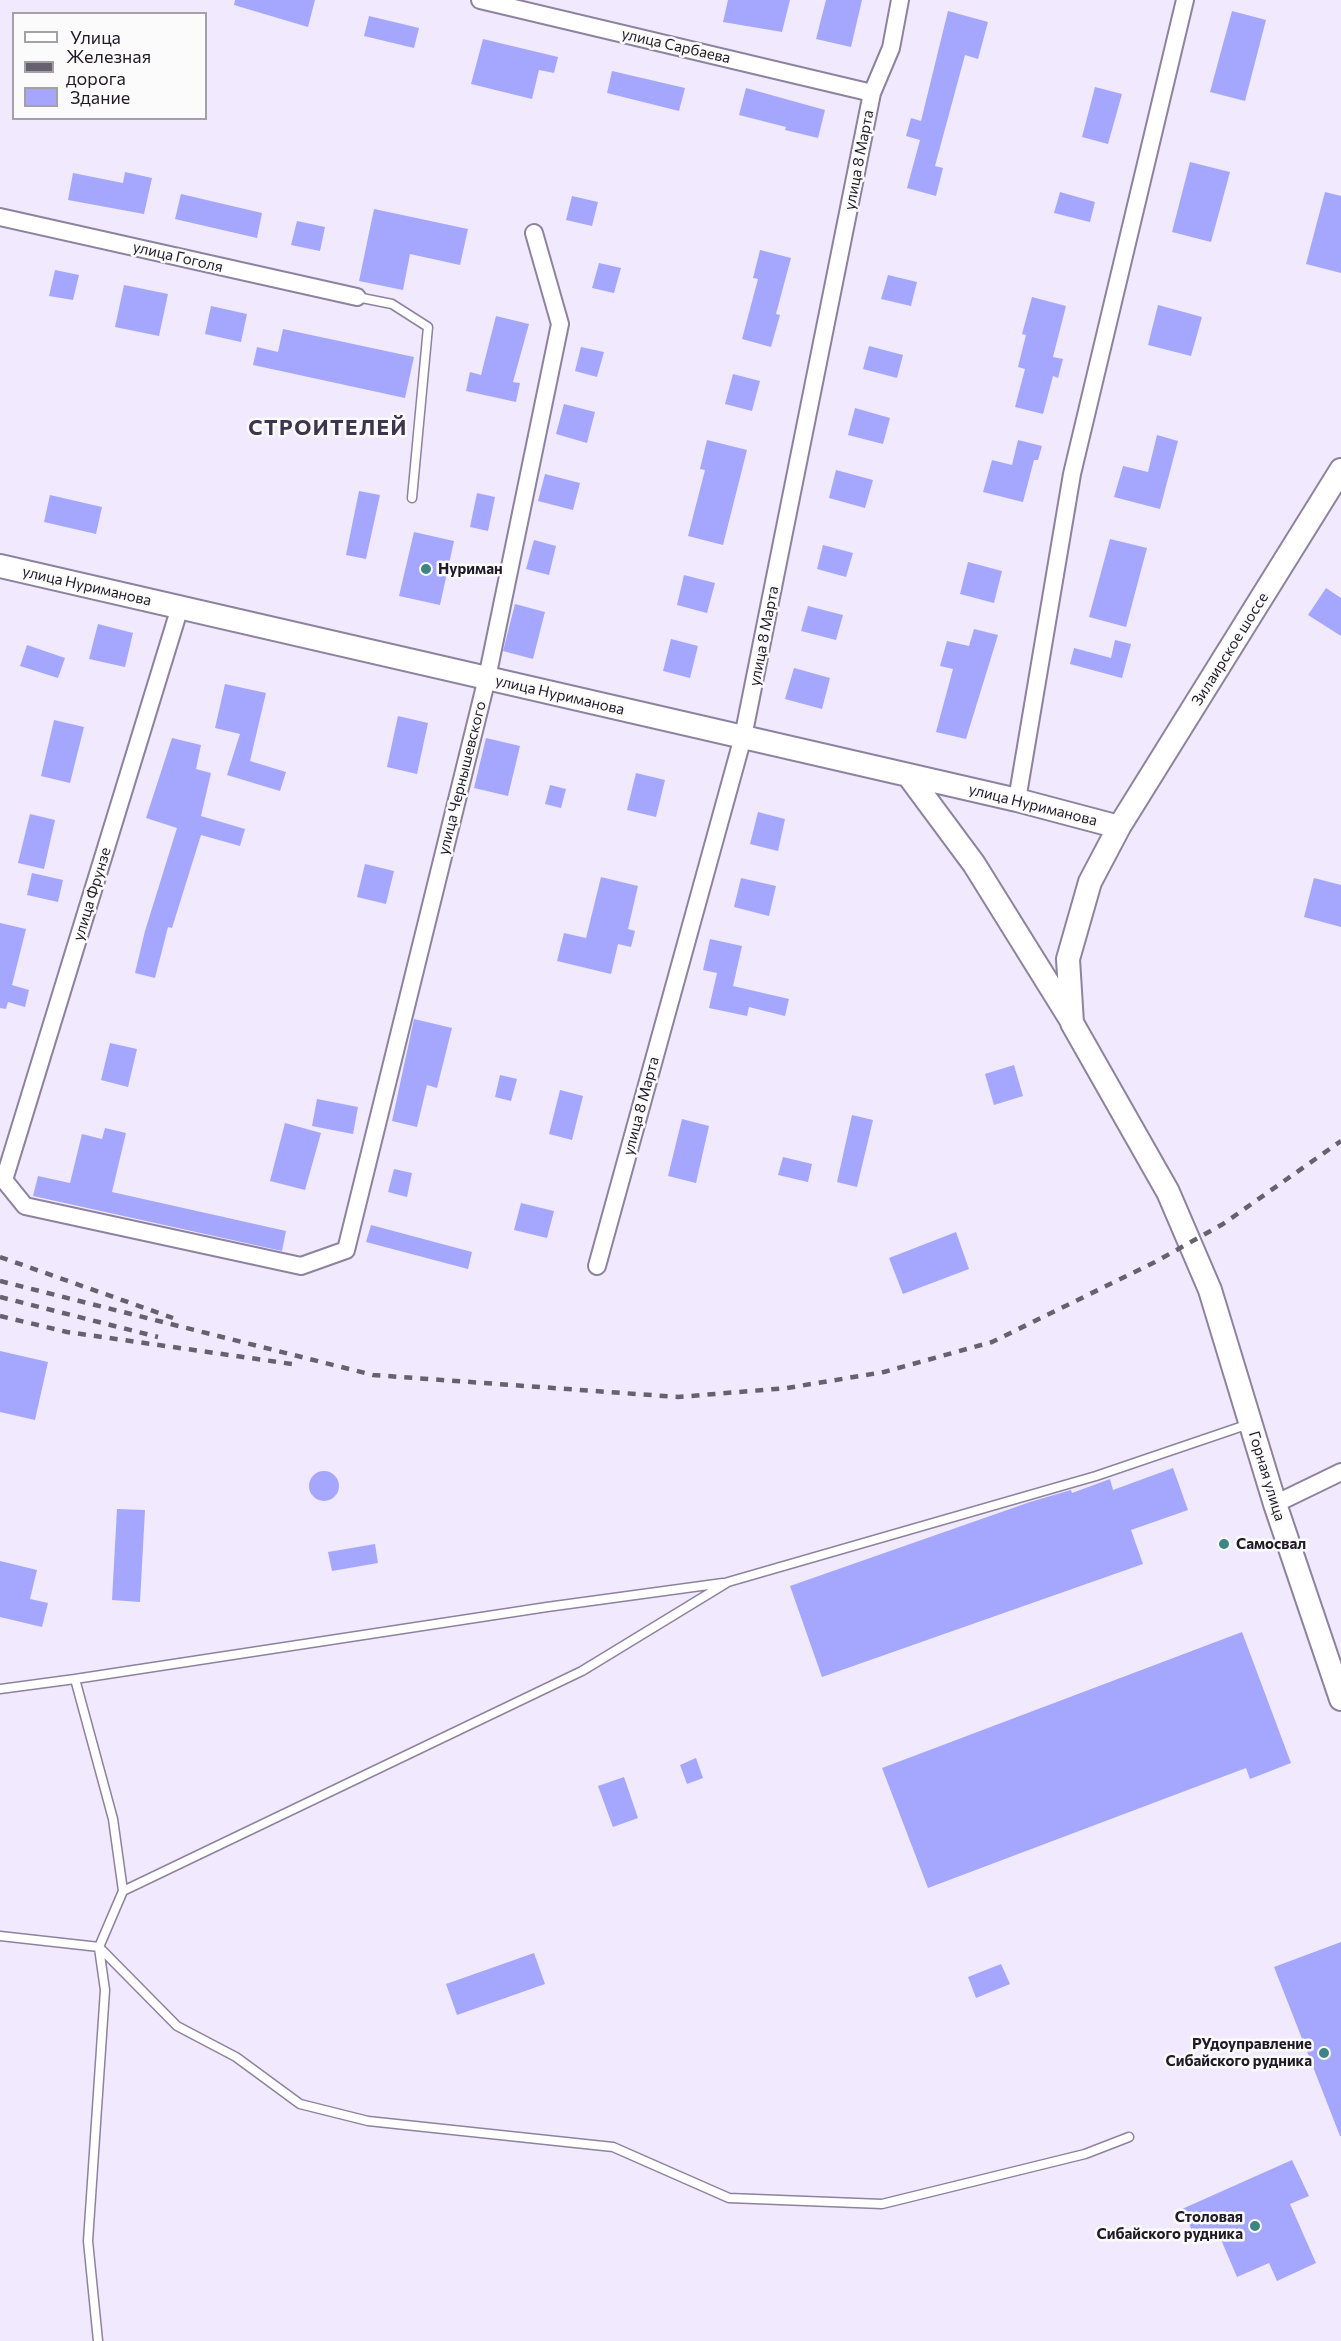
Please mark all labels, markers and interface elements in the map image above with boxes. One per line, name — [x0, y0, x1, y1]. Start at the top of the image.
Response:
legend — [12, 12, 207, 120]
street label: улица Сарбаева — [620, 25, 732, 67]
text: Улица — [70, 26, 121, 48]
text: Железная дорога — [66, 45, 151, 89]
text: Здание — [70, 86, 130, 108]
street label: улица 8 Марта — [840, 109, 878, 211]
street label: улица Гоголя — [131, 238, 225, 276]
district label: СТРОИТЕЛЕЙ — [248, 415, 408, 441]
place label: Нуриман — [438, 560, 503, 578]
street label: улица Нуриманова — [21, 562, 153, 610]
marker: Нуриман — [419, 562, 433, 576]
street label: улица 8 Марта — [745, 585, 783, 687]
street label: Зилаирское шоссе — [1188, 589, 1272, 709]
street label: улица Нуриманова — [494, 671, 626, 719]
street label: улица Чернышевского — [434, 699, 490, 857]
street label: улица Нуриманова — [967, 780, 1099, 830]
street label: улица Фрунзе — [69, 845, 115, 943]
street label: улица 8 Марта — [619, 1055, 663, 1157]
street label: Горная улица — [1245, 1429, 1289, 1523]
place label: Самосвал — [1236, 1535, 1306, 1553]
marker: Самосвал — [1217, 1537, 1231, 1551]
place label: РУдоуправление Сибайского рудника — [1165, 2035, 1312, 2070]
marker: РУдоуправление Сибайского рудника — [1317, 2046, 1331, 2060]
place label: Столовая Сибайского рудника — [1096, 2208, 1243, 2243]
marker: Столовая Сибайского рудника — [1248, 2219, 1262, 2233]

